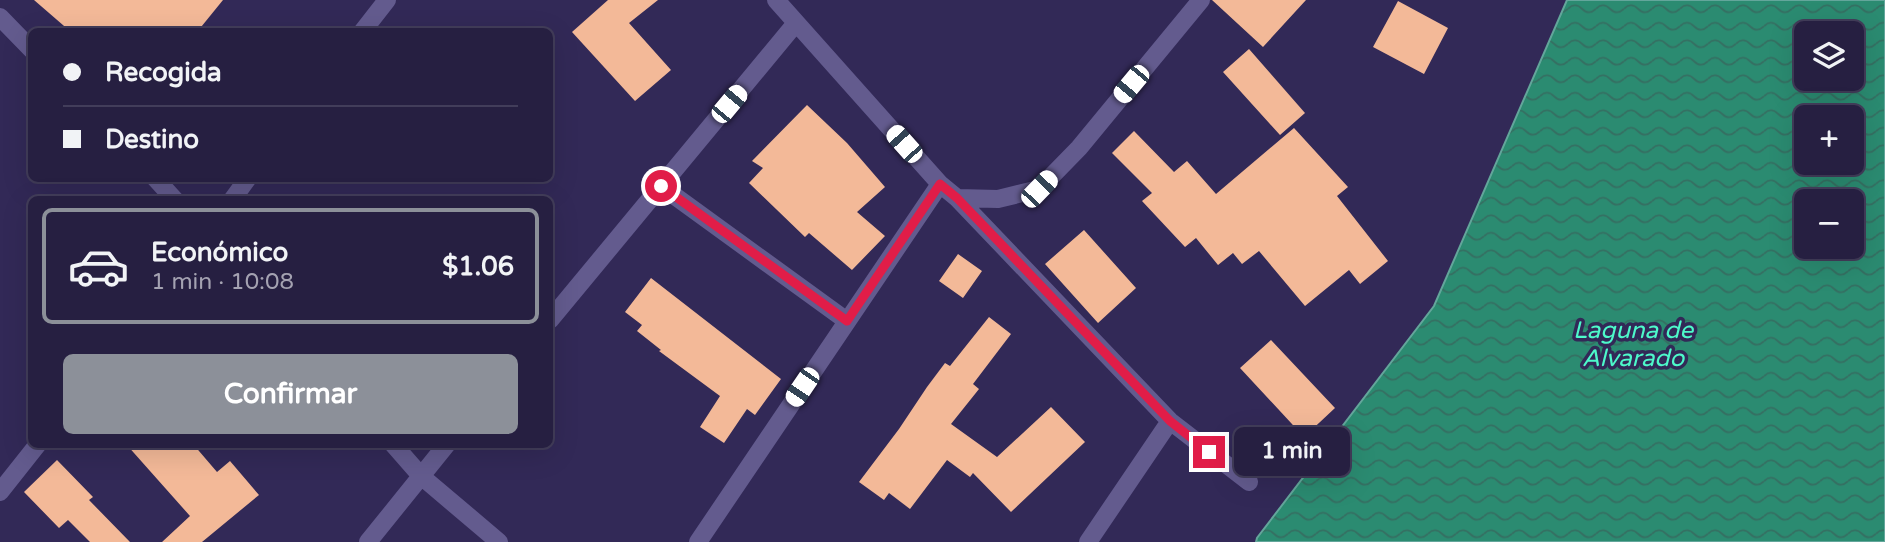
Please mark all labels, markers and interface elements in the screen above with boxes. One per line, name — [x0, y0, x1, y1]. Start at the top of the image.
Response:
map controls — [1794, 21, 1864, 259]
button: layers — [1794, 21, 1864, 91]
text: Recogida — [105, 57, 222, 88]
car — [1110, 61, 1153, 107]
car — [708, 81, 751, 127]
button: + — [1794, 105, 1864, 175]
car — [883, 121, 926, 167]
text: Destino — [105, 124, 199, 155]
car — [1017, 167, 1062, 211]
route start — [645, 170, 677, 202]
button: − — [1794, 189, 1864, 259]
icon: car — [67, 235, 130, 298]
text: Económico — [151, 237, 288, 268]
text: $1.06 — [442, 251, 514, 282]
text: 1 min · 10:08 — [151, 268, 294, 296]
water label: Laguna de Alvarado — [1573, 316, 1694, 373]
button: Confirmar — [63, 354, 518, 434]
car — [782, 364, 823, 410]
callout: 1 min — [1234, 428, 1349, 476]
route end — [1193, 436, 1225, 468]
text: 1 min — [1261, 437, 1323, 465]

